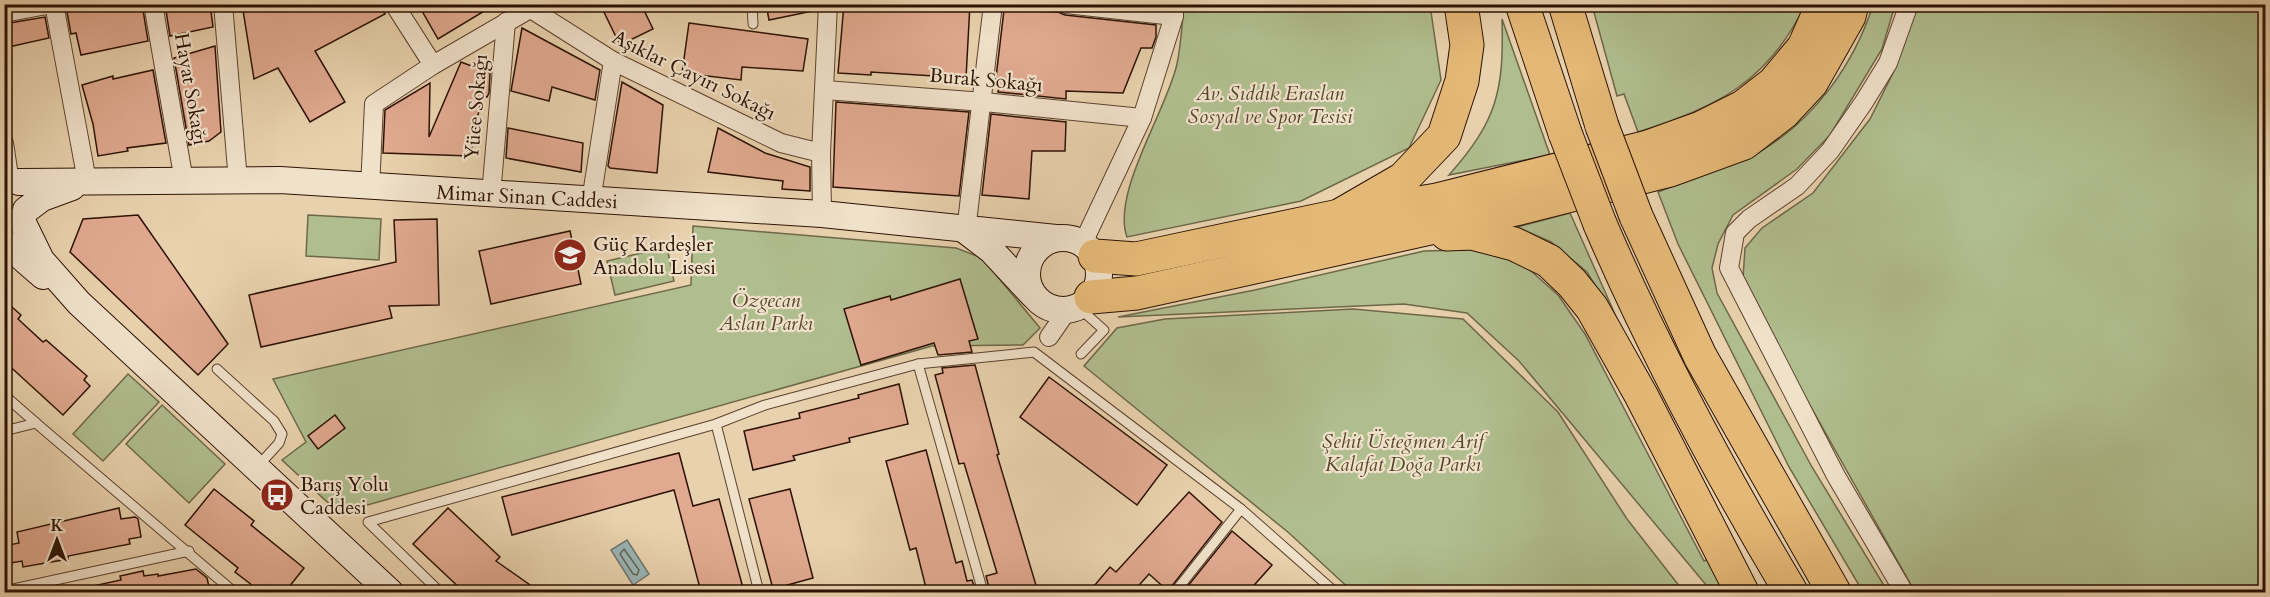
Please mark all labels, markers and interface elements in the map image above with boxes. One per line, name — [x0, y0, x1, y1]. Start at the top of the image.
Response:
street label: Aşıklar Çayırı Sokağı — [608, 24, 781, 127]
street label: Hayat Sokağı — [168, 31, 214, 147]
street label: Yüce Sokağı — [458, 52, 494, 161]
street label: Burak Sokağı — [928, 62, 1044, 98]
park label: Av. Sıddık Eraslan Sosyal ve Spor Tesisi — [1188, 80, 1353, 130]
street label: Mimar Sinan Caddesi — [436, 179, 619, 215]
place label: Güç Kardeşler Anadolu Lisesi — [593, 231, 716, 281]
school or university icon: Güç Kardeşler Anadolu Lisesi — [552, 237, 588, 273]
park label: Özgecan Aslan Parkı — [718, 287, 814, 337]
park label: Şehit Üsteğmen Arif Kalafat Doğa Parkı — [1322, 428, 1488, 478]
place label: Barış Yolu Caddesi — [300, 471, 389, 521]
bus stop icon: Barış Yolu Caddesi — [259, 477, 295, 513]
north arrow — [27, 510, 87, 570]
text: K — [51, 515, 64, 537]

